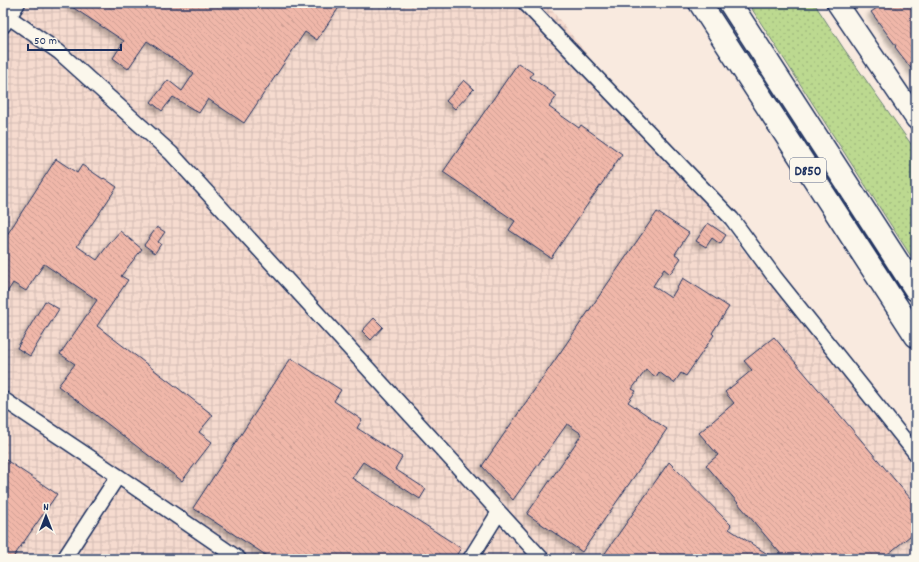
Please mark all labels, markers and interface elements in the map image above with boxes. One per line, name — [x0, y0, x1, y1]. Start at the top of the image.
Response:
scale bar — [28, 26, 121, 52]
text: 50 m — [34, 33, 57, 50]
road number: D850 — [790, 158, 826, 182]
north arrow — [26, 496, 66, 536]
text: N — [43, 500, 49, 516]

